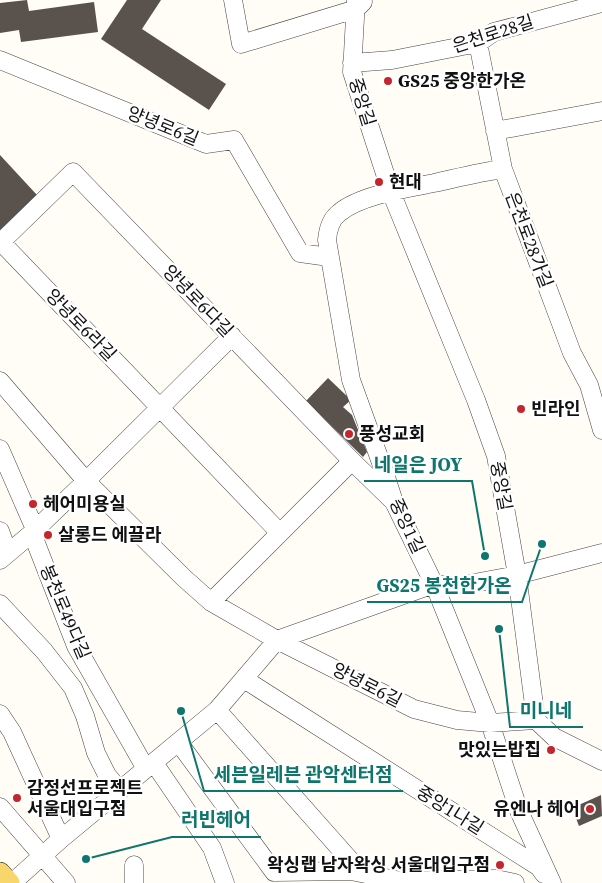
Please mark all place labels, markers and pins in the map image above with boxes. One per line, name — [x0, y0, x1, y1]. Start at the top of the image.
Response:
place label: GS25 중앙한가온 — [398, 68, 526, 93]
marker: GS25 중앙한가온 — [382, 75, 394, 87]
place label: 현대 — [389, 169, 422, 194]
marker: 현대 — [373, 176, 385, 188]
place label: 빈라인 — [531, 396, 581, 421]
marker: 빈라인 — [515, 403, 527, 415]
place label: 풍성교회 — [359, 421, 425, 446]
marker: 풍성교회 — [343, 428, 355, 440]
callout: 네일은 JOY — [364, 447, 472, 481]
place label: 헤어미용실 — [43, 491, 126, 516]
marker: 헤어미용실 — [27, 498, 39, 510]
place label: 살롱드 에끌라 — [58, 522, 162, 547]
marker: 살롱드 에끌라 — [42, 529, 54, 541]
callout: GS25 봉천한가온 — [367, 568, 522, 602]
callout: 미니네 — [510, 693, 583, 727]
place label: 맛있는밥집 — [458, 737, 541, 762]
marker: 맛있는밥집 — [545, 744, 557, 756]
callout: 세븐일레븐 관악센터점 — [204, 757, 403, 791]
place label: 감정선프로젝트 서울대입구점 — [27, 775, 143, 821]
marker: 감정선프로젝트 서울대입구점 — [11, 792, 23, 804]
place label: 유엔나 헤어 — [493, 796, 580, 821]
callout: 러빈헤어 — [172, 803, 261, 837]
marker: 유엔나 헤어 — [584, 803, 596, 815]
place label: 왁싱랩 남자왁싱 서울대입구점 — [267, 852, 490, 877]
marker: 왁싱랩 남자왁싱 서울대입구점 — [494, 859, 506, 871]

